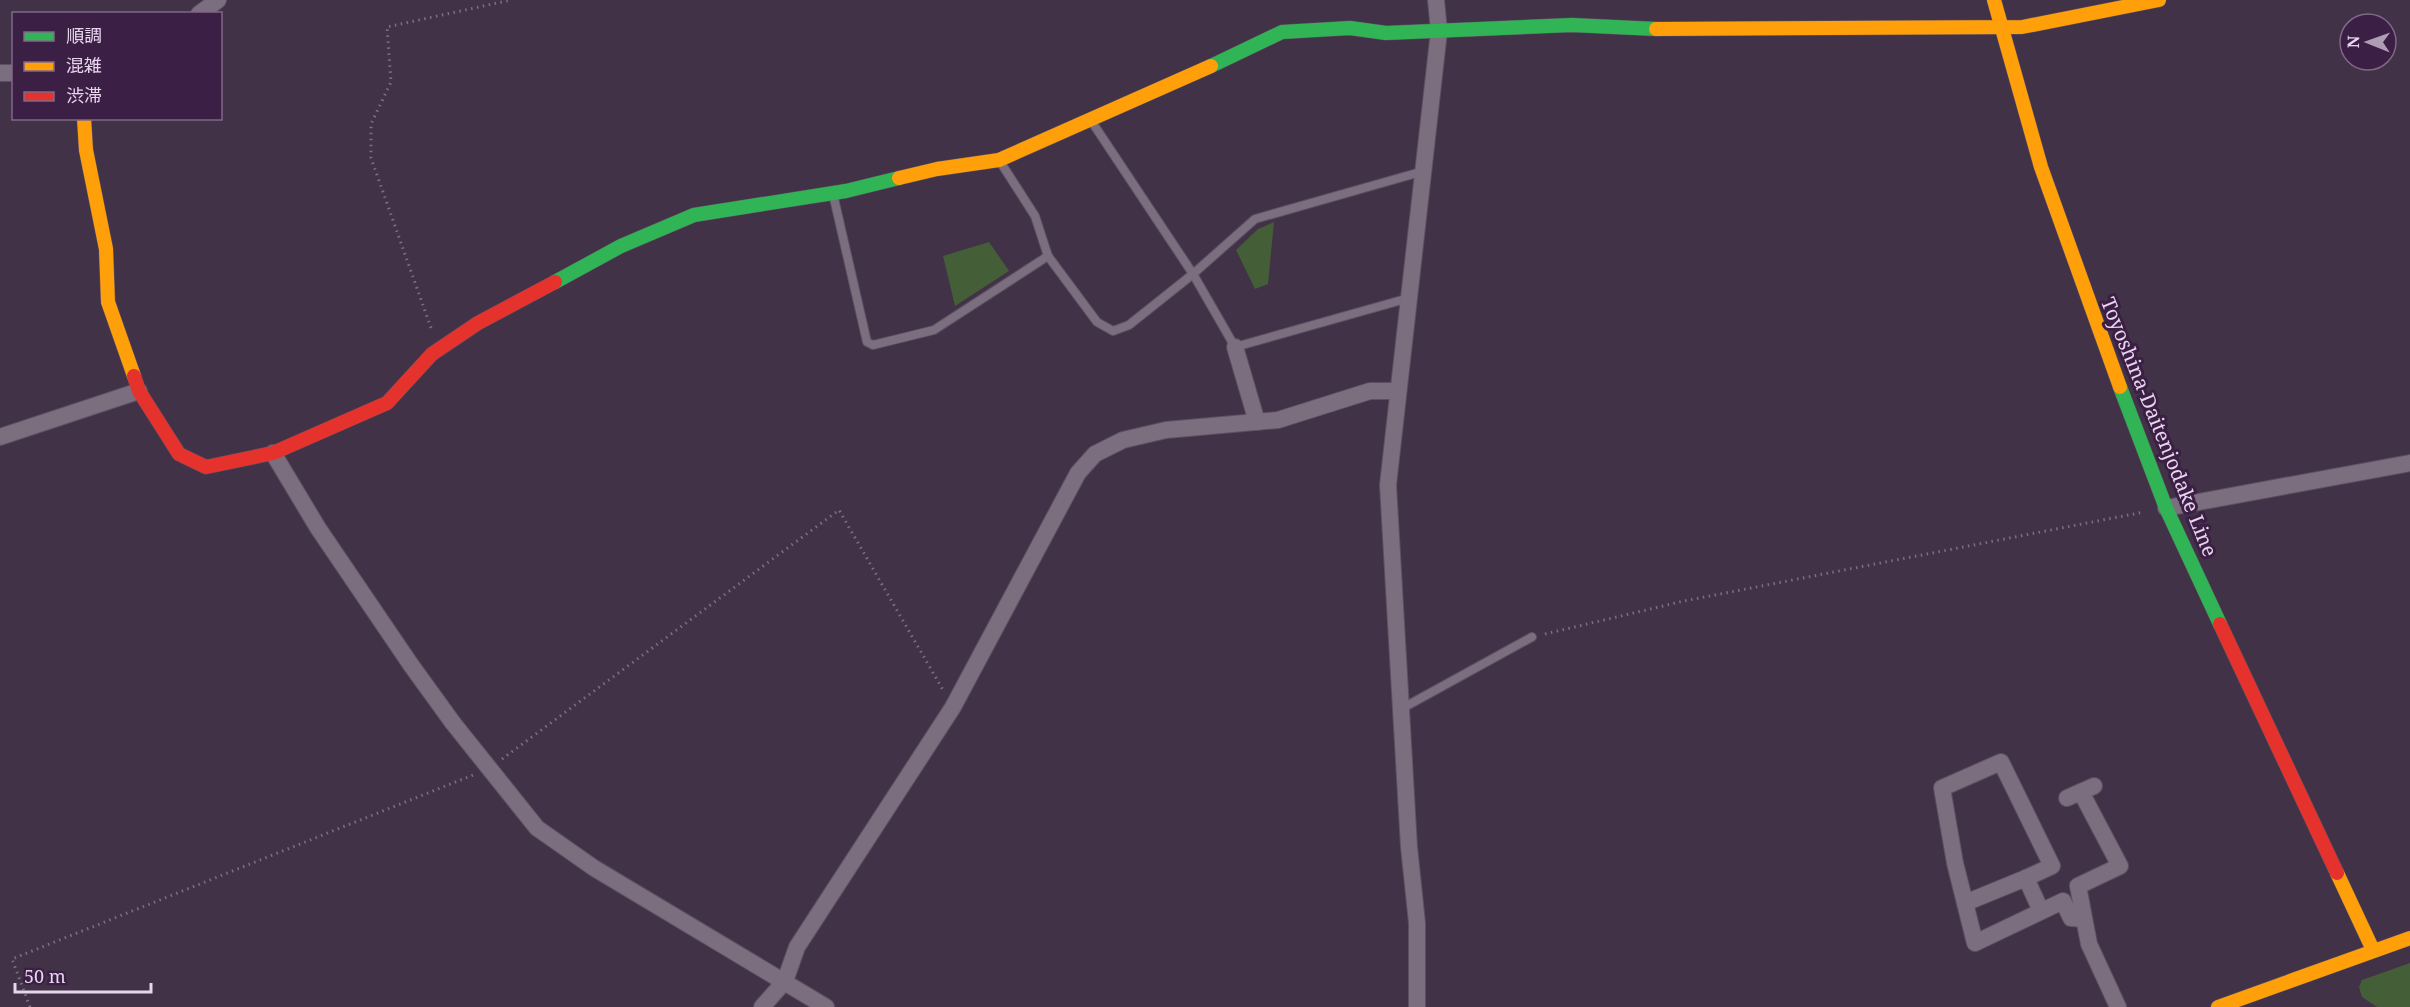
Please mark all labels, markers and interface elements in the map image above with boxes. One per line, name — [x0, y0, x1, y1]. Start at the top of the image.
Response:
legend — [12, 12, 222, 120]
north arrow — [2338, 12, 2398, 72]
text: 順調 — [66, 23, 102, 47]
text: N — [2342, 35, 2364, 48]
text: 混雑 — [66, 53, 102, 77]
text: 渋滞 — [66, 83, 102, 107]
street label: Toyoshina-Daitenjodake Line — [2095, 293, 2224, 560]
scale bar — [15, 956, 152, 994]
text: 50 m — [24, 964, 66, 988]

